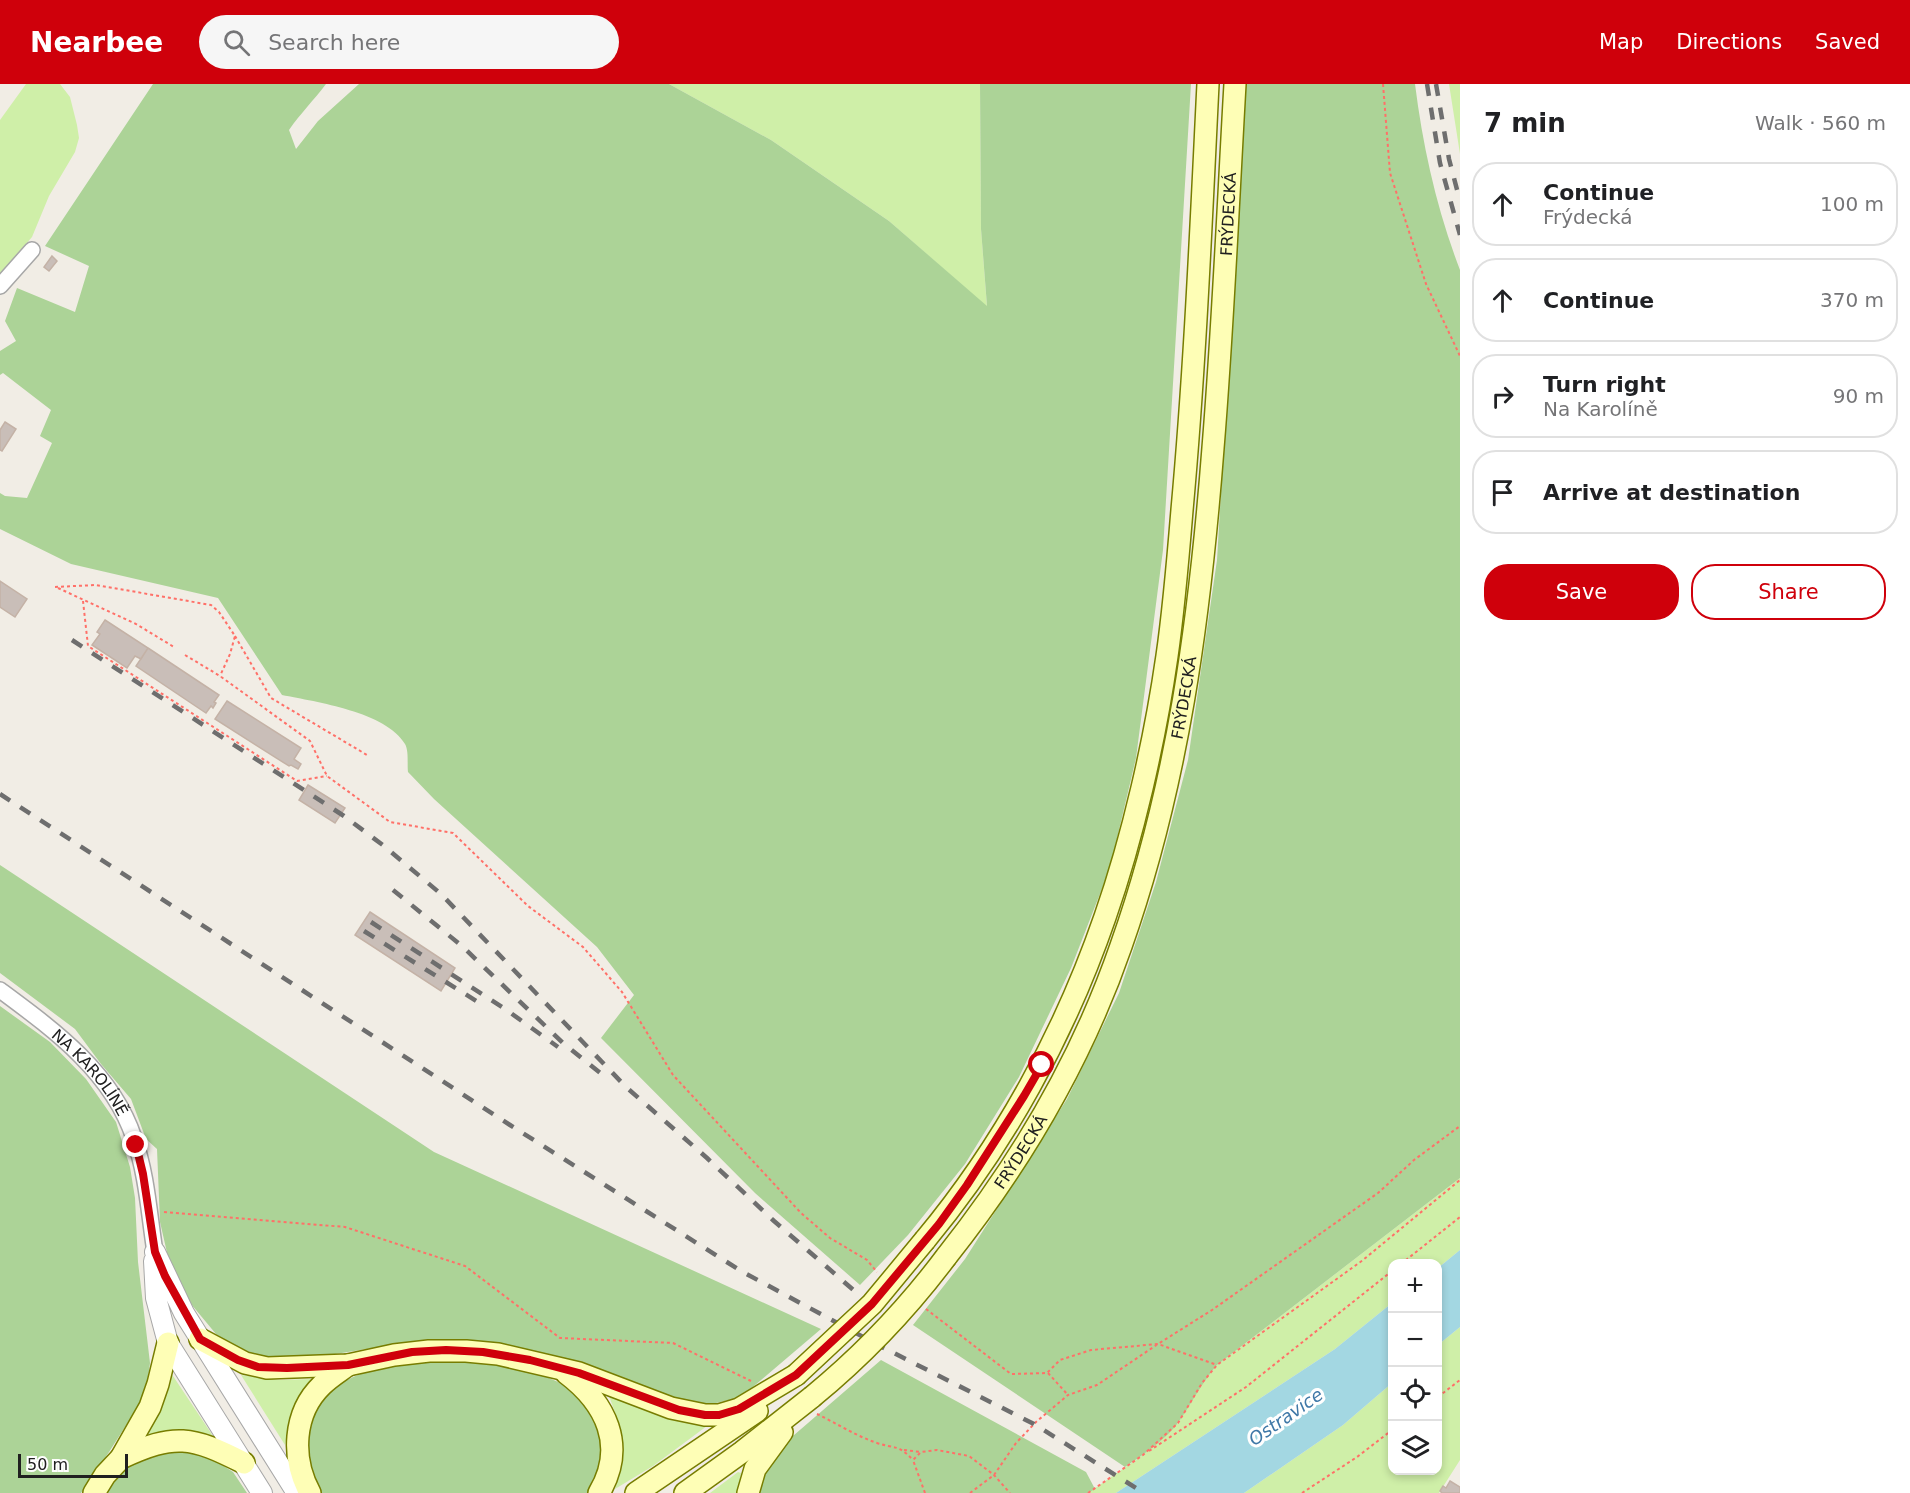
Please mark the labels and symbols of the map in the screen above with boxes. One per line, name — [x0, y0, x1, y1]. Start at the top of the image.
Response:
street label: FRÝDECKÁ — [1217, 172, 1240, 256]
street label: FRÝDECKÁ — [1168, 655, 1200, 741]
street label: NA KAROLÍNĚ — [48, 1025, 132, 1119]
route start — [1028, 1051, 1054, 1077]
street label: FRÝDECKÁ — [990, 1112, 1051, 1193]
route end — [122, 1131, 148, 1157]
water label: Ostravice — [1245, 1383, 1327, 1450]
scale bar — [18, 1451, 128, 1478]

